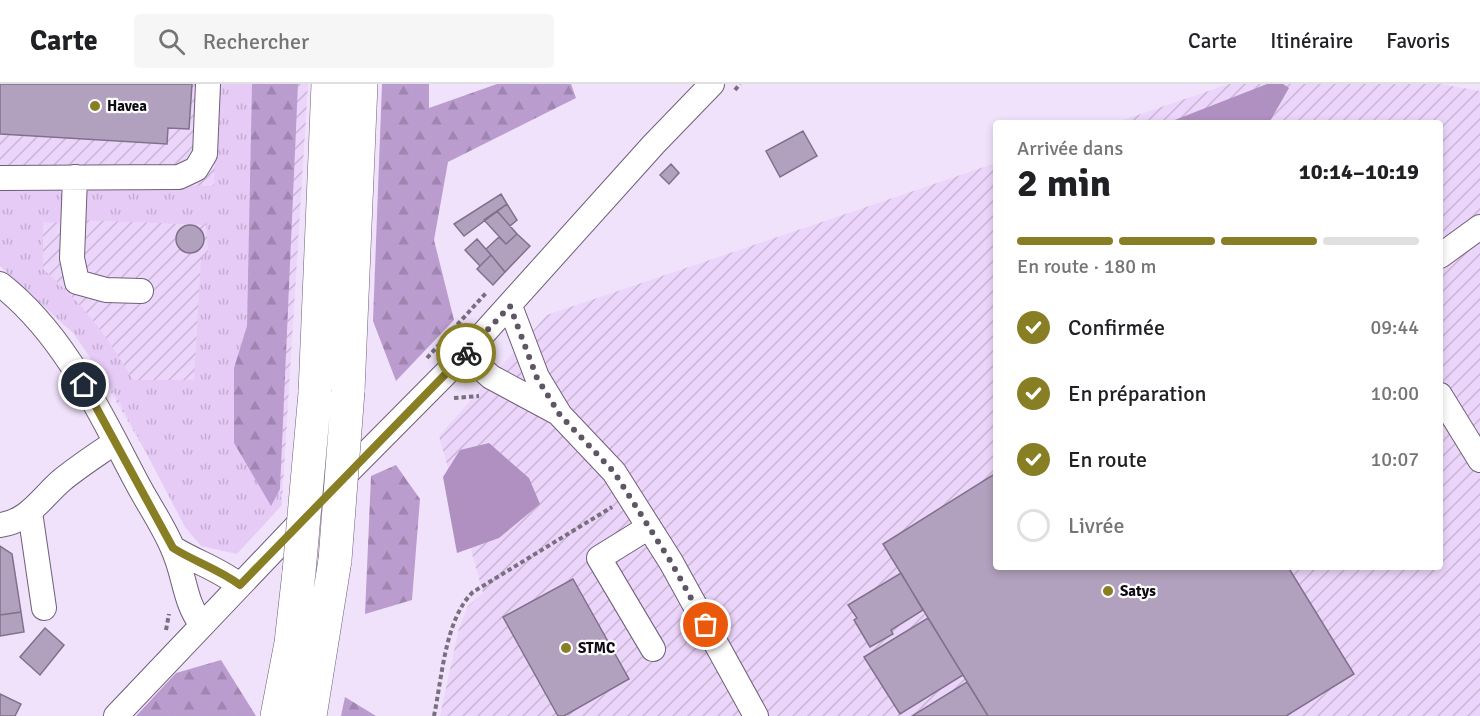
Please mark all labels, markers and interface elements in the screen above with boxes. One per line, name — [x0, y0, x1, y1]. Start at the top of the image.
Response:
search box — [134, 14, 554, 68]
text: Carte — [30, 24, 98, 58]
icon: search — [155, 25, 188, 58]
text: Rechercher — [203, 28, 309, 55]
text: Carte — [1188, 28, 1237, 54]
text: Itinéraire — [1270, 28, 1353, 54]
text: Favoris — [1386, 28, 1450, 54]
place label: Havea — [107, 97, 147, 115]
marker: Havea — [88, 99, 102, 113]
text: Arrivée dans — [1017, 136, 1123, 161]
text: 10:14–10:19 — [1299, 158, 1419, 185]
text: 2 min — [1017, 159, 1111, 207]
text: En route · 180 m — [1017, 254, 1156, 279]
icon: check — [1017, 311, 1050, 344]
text: Confirmée — [1068, 314, 1165, 341]
text: 09:44 — [1370, 315, 1419, 340]
courier — [436, 323, 496, 383]
icon: bike — [450, 337, 483, 370]
pin — [58, 359, 109, 410]
icon: home — [67, 368, 100, 401]
icon: check — [1017, 377, 1050, 410]
text: En préparation — [1068, 380, 1207, 407]
text: 10:00 — [1370, 381, 1419, 406]
icon: check — [1017, 443, 1050, 476]
text: En route — [1068, 446, 1147, 473]
text: 10:07 — [1370, 447, 1419, 472]
text: Livrée — [1068, 512, 1125, 539]
place label: Satys — [1120, 582, 1156, 600]
marker: Satys — [1101, 584, 1115, 598]
pin — [680, 599, 731, 650]
icon: bag — [689, 608, 722, 641]
place label: STMC — [578, 639, 615, 657]
marker: STMC — [559, 641, 573, 655]

